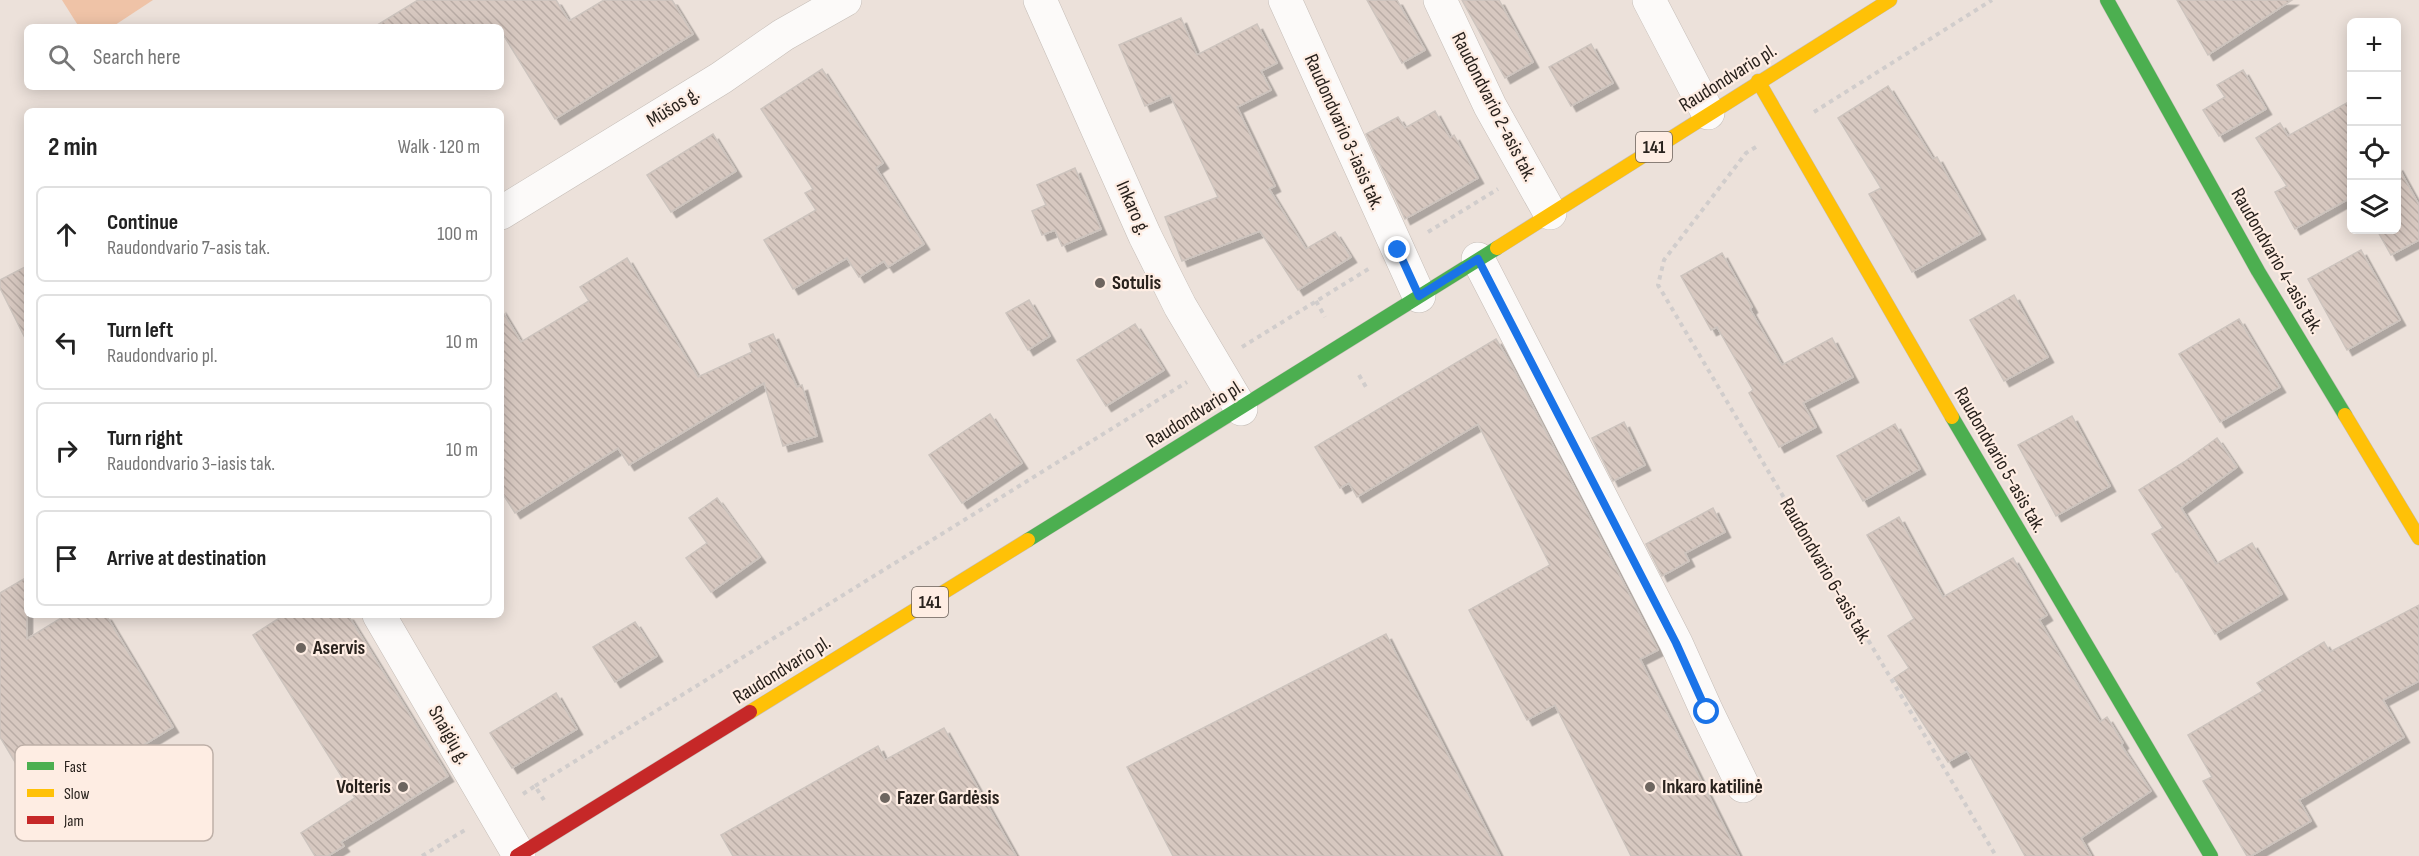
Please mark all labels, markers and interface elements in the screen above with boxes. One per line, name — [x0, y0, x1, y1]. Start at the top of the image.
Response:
map controls — [2347, 18, 2401, 234]
button: + — [2347, 18, 2401, 72]
search box — [24, 24, 504, 90]
street label: Raudondvario 2-asis tak. — [1446, 28, 1542, 186]
street label: Raudondvario pl. — [1675, 39, 1781, 117]
icon: search — [45, 41, 78, 74]
text: Search here — [93, 44, 180, 71]
street label: Raudondvario 3-iasis tak. — [1299, 50, 1389, 214]
button: − — [2347, 72, 2401, 126]
street label: Mūšos g. — [642, 82, 704, 132]
button: locate — [2347, 126, 2401, 180]
text: 2 min — [48, 132, 98, 163]
road number: 141 — [1636, 132, 1672, 162]
text: Walk · 120 m — [398, 135, 480, 159]
street label: Inkaro g. — [1111, 177, 1155, 239]
button: layers — [2347, 180, 2401, 234]
street label: Raudondvario 4-asis tak. — [2226, 184, 2328, 338]
text: Continue — [107, 209, 178, 236]
icon: ahead — [50, 218, 83, 251]
text: 100 m — [437, 222, 478, 246]
text: Raudondvario 7-asis tak. — [107, 236, 270, 260]
route end — [1384, 236, 1410, 262]
place label: Sotulis — [1112, 271, 1161, 295]
marker: Sotulis — [1093, 276, 1107, 290]
text: Turn left — [107, 317, 173, 344]
icon: left — [50, 326, 83, 359]
text: 10 m — [446, 330, 478, 354]
text: Raudondvario pl. — [107, 344, 217, 368]
street label: Raudondvario pl. — [1142, 375, 1248, 453]
street label: Raudondvario 5-asis tak. — [1949, 383, 2051, 537]
text: Turn right — [107, 425, 183, 452]
icon: right — [50, 434, 83, 467]
text: 10 m — [446, 438, 478, 462]
text: Raudondvario 3-iasis tak. — [107, 452, 275, 476]
street label: Raudondvario 6-asis tak. — [1774, 494, 1878, 648]
icon: arrive — [50, 542, 83, 575]
text: Arrive at destination — [107, 545, 266, 572]
road number: 141 — [912, 587, 948, 617]
street label: Raudondvario pl. — [729, 631, 835, 709]
place label: Aservis — [312, 636, 366, 660]
marker: Aservis — [294, 641, 308, 655]
route start — [1693, 698, 1719, 724]
street label: Snaigių g. — [423, 701, 475, 769]
legend — [15, 745, 213, 841]
text: Fast — [64, 758, 87, 777]
place label: Volteris — [336, 775, 391, 799]
place label: Inkaro katilinė — [1662, 775, 1763, 799]
marker: Volteris — [396, 780, 410, 794]
marker: Inkaro katilinė — [1643, 780, 1657, 794]
text: Slow — [64, 785, 89, 804]
place label: Fazer Gardėsis — [897, 786, 1000, 810]
marker: Fazer Gardėsis — [878, 791, 892, 805]
text: Jam — [63, 812, 84, 831]

